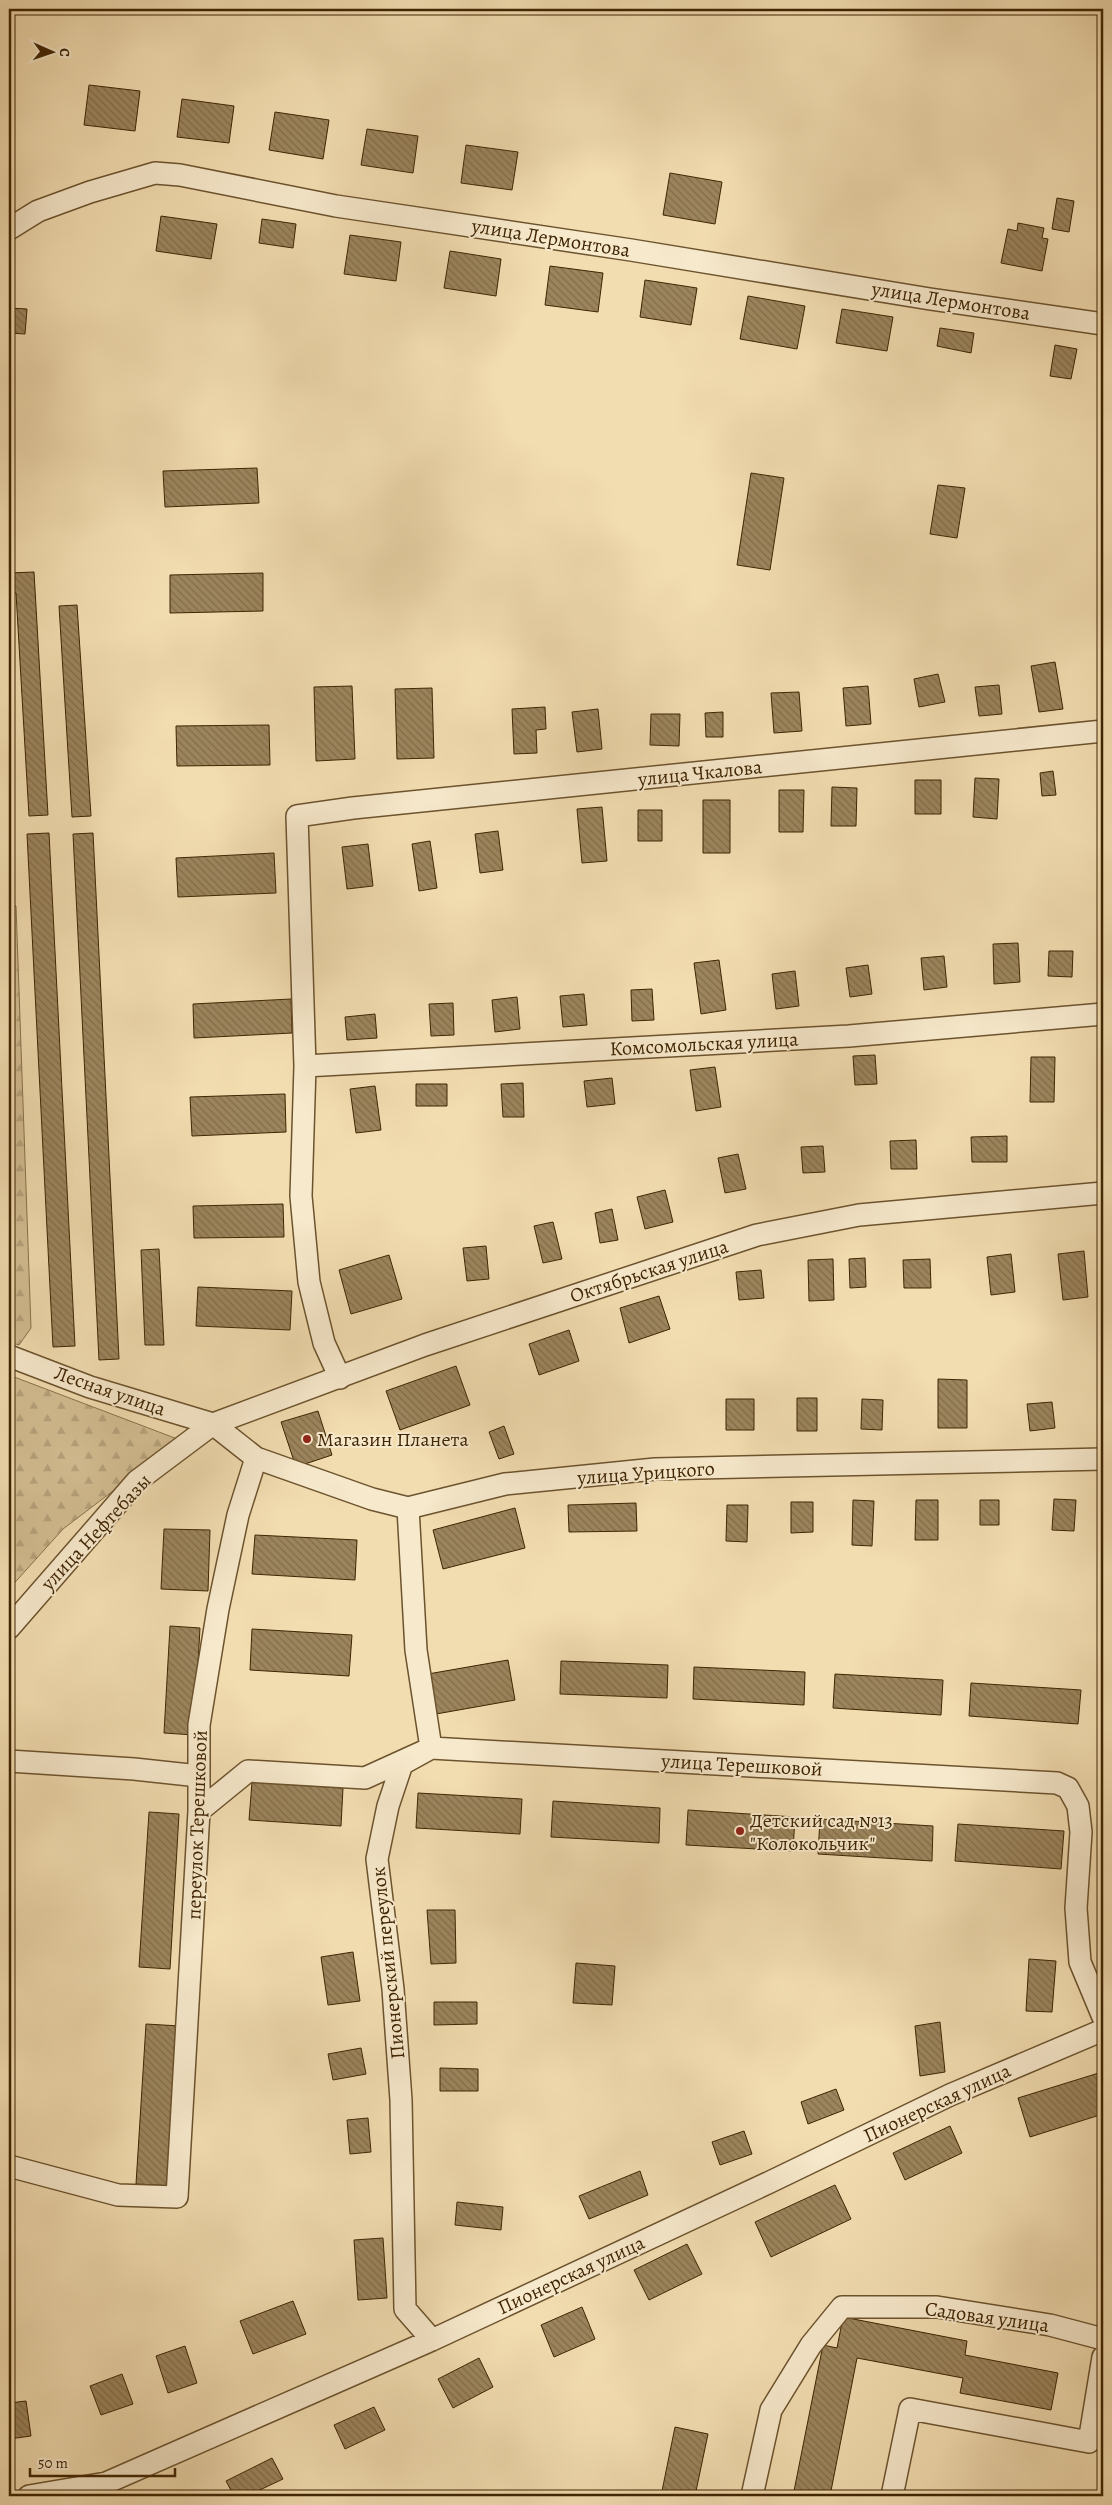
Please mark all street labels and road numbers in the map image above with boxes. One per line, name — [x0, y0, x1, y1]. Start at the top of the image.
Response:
street label: улица Лермонтова — [469, 212, 633, 264]
street label: улица Лермонтова — [869, 275, 1033, 327]
street label: улица Чкалова — [636, 753, 764, 793]
street label: Комсомольская улица — [609, 1026, 800, 1062]
street label: Октябрьская улица — [566, 1232, 732, 1309]
street label: Лесная улица — [51, 1359, 170, 1423]
street label: улица Урицкого — [575, 1455, 716, 1491]
street label: улица Нефтебазы — [34, 1468, 157, 1597]
street label: переулок Терешковой — [180, 1730, 214, 1920]
street label: улица Терешковой — [660, 1747, 823, 1783]
street label: Пионерский переулок — [364, 1866, 412, 2060]
street label: Пионерская улица — [859, 2057, 1016, 2149]
street label: Пионерская улица — [493, 2229, 650, 2321]
street label: Садовая улица — [923, 2295, 1052, 2339]

